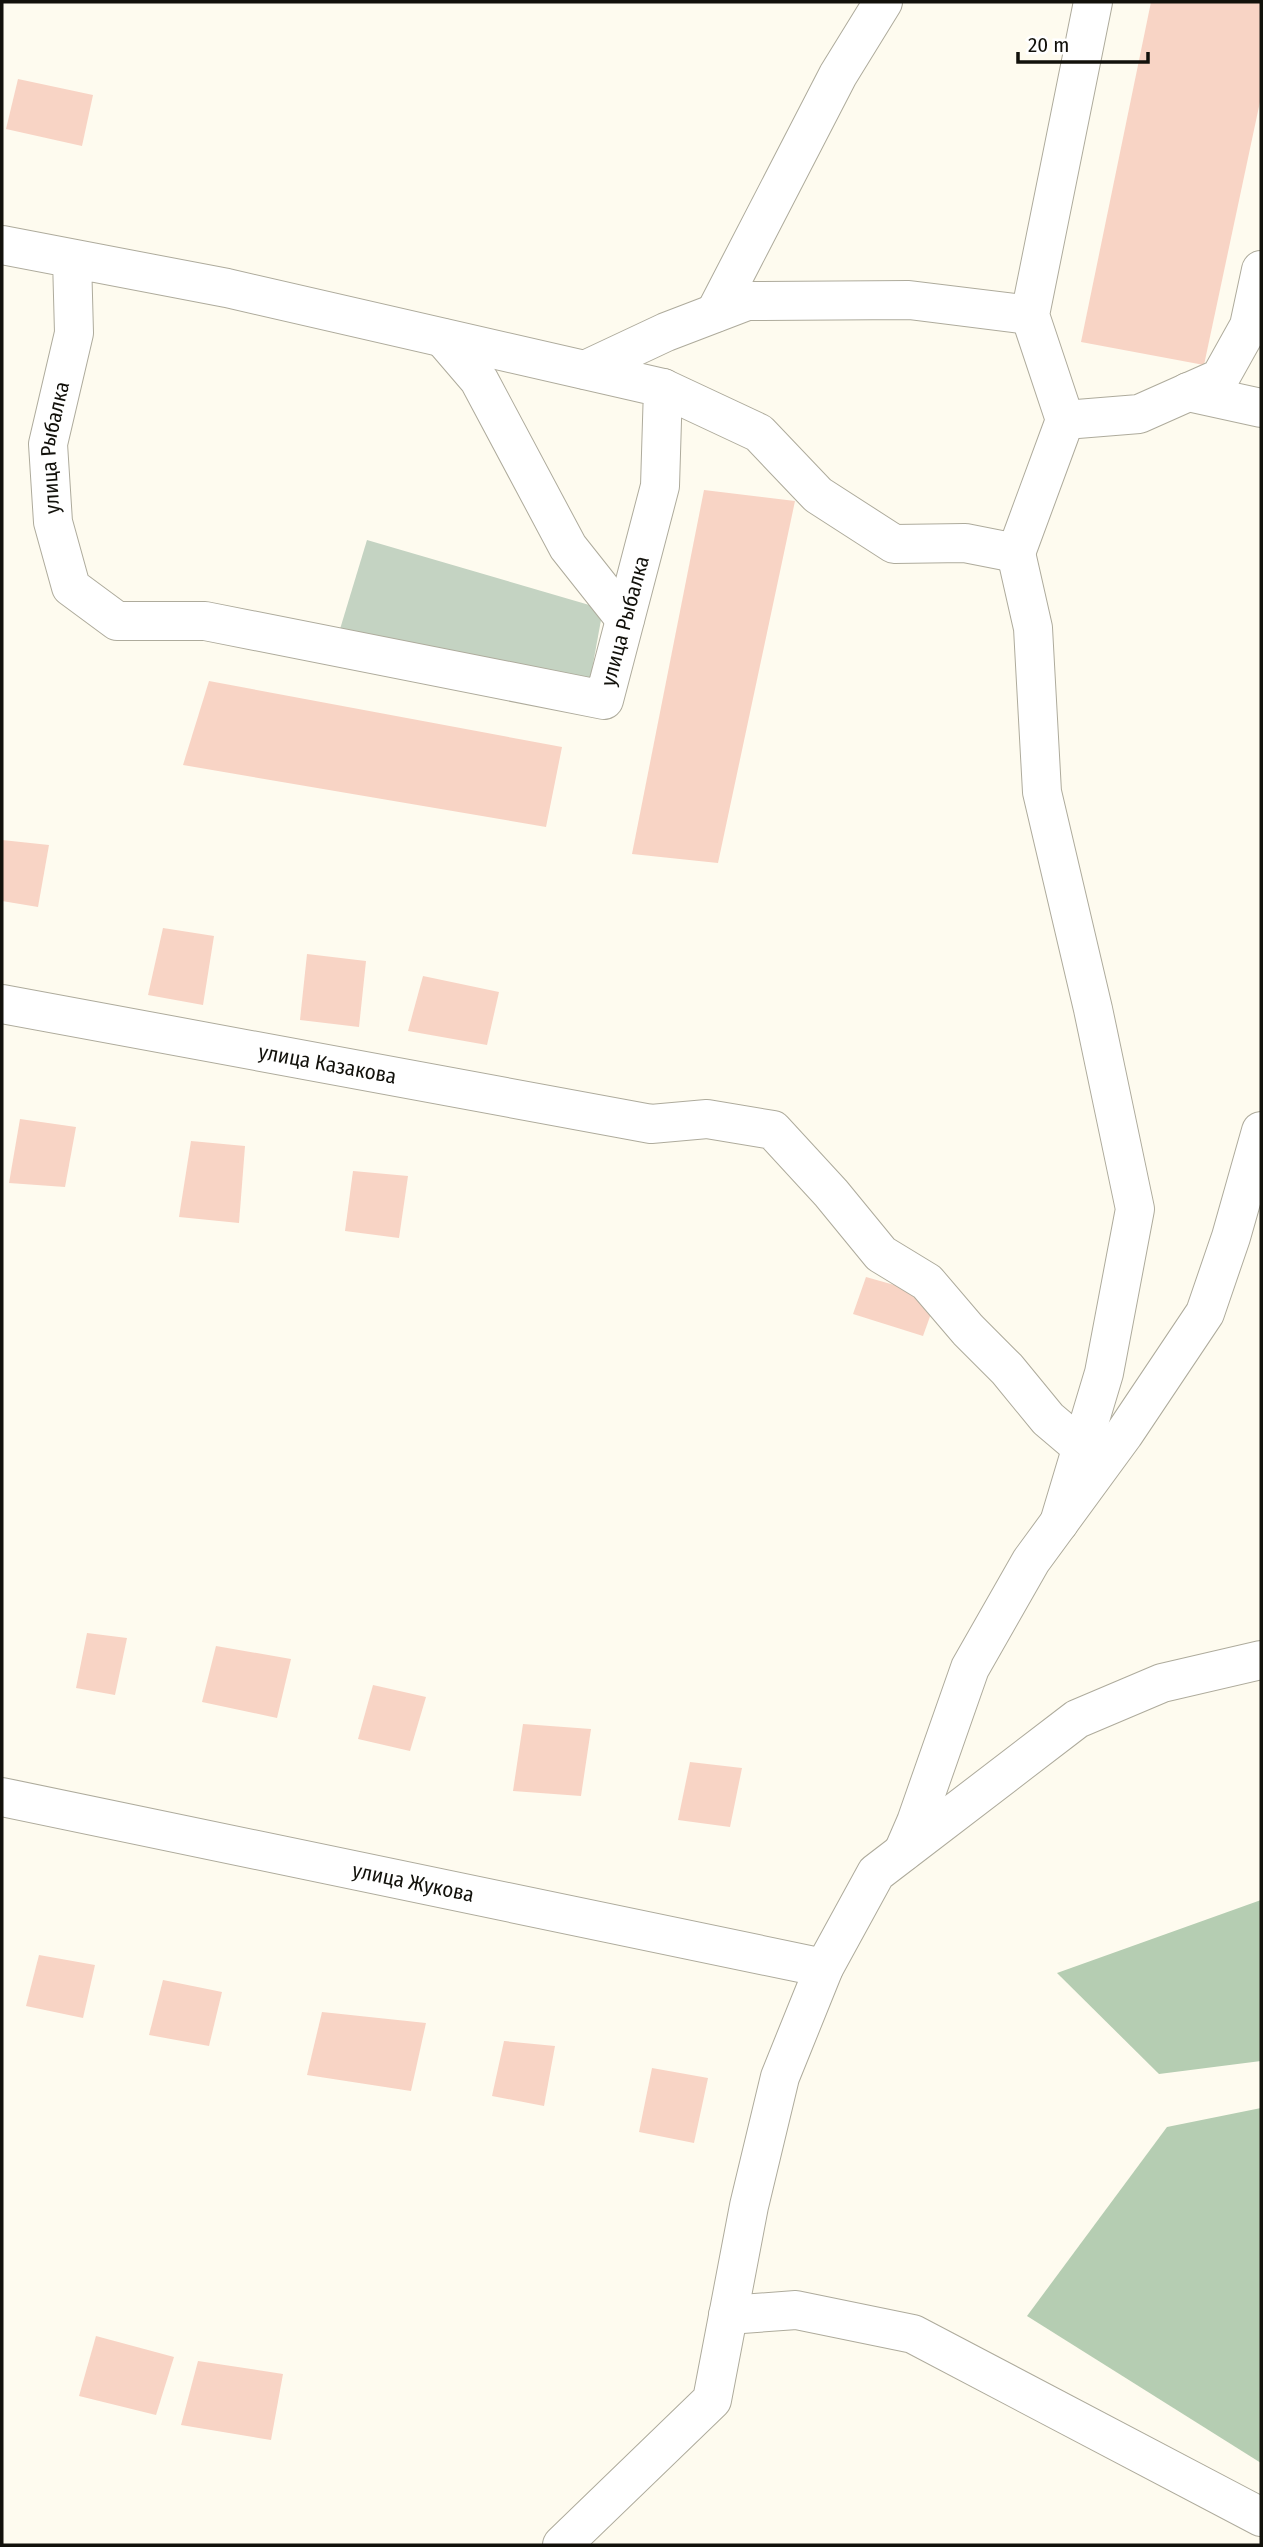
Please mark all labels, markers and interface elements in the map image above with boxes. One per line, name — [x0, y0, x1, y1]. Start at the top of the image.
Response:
scale bar — [1018, 21, 1148, 65]
text: 20 m — [1028, 32, 1069, 58]
street label: улица Рыбалка — [35, 379, 75, 515]
street label: улица Рыбалка — [595, 553, 655, 689]
street label: улица Казакова — [256, 1039, 399, 1090]
street label: улица Жукова — [350, 1857, 476, 1908]

